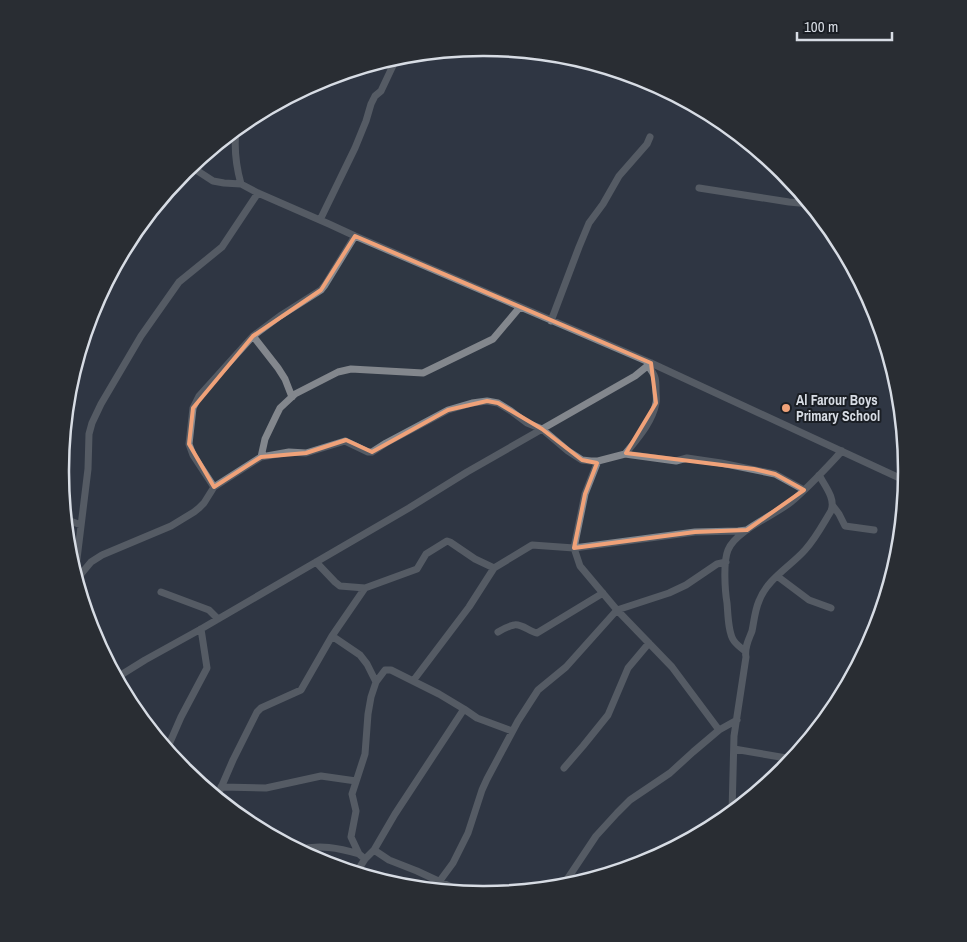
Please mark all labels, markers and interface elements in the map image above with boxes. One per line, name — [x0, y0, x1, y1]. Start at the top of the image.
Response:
scale bar — [797, 10, 892, 42]
text: 100 m — [804, 16, 838, 37]
place label: Al Farour Boys Primary School — [796, 391, 880, 425]
marker: Al Farour Boys Primary School — [780, 402, 792, 414]

